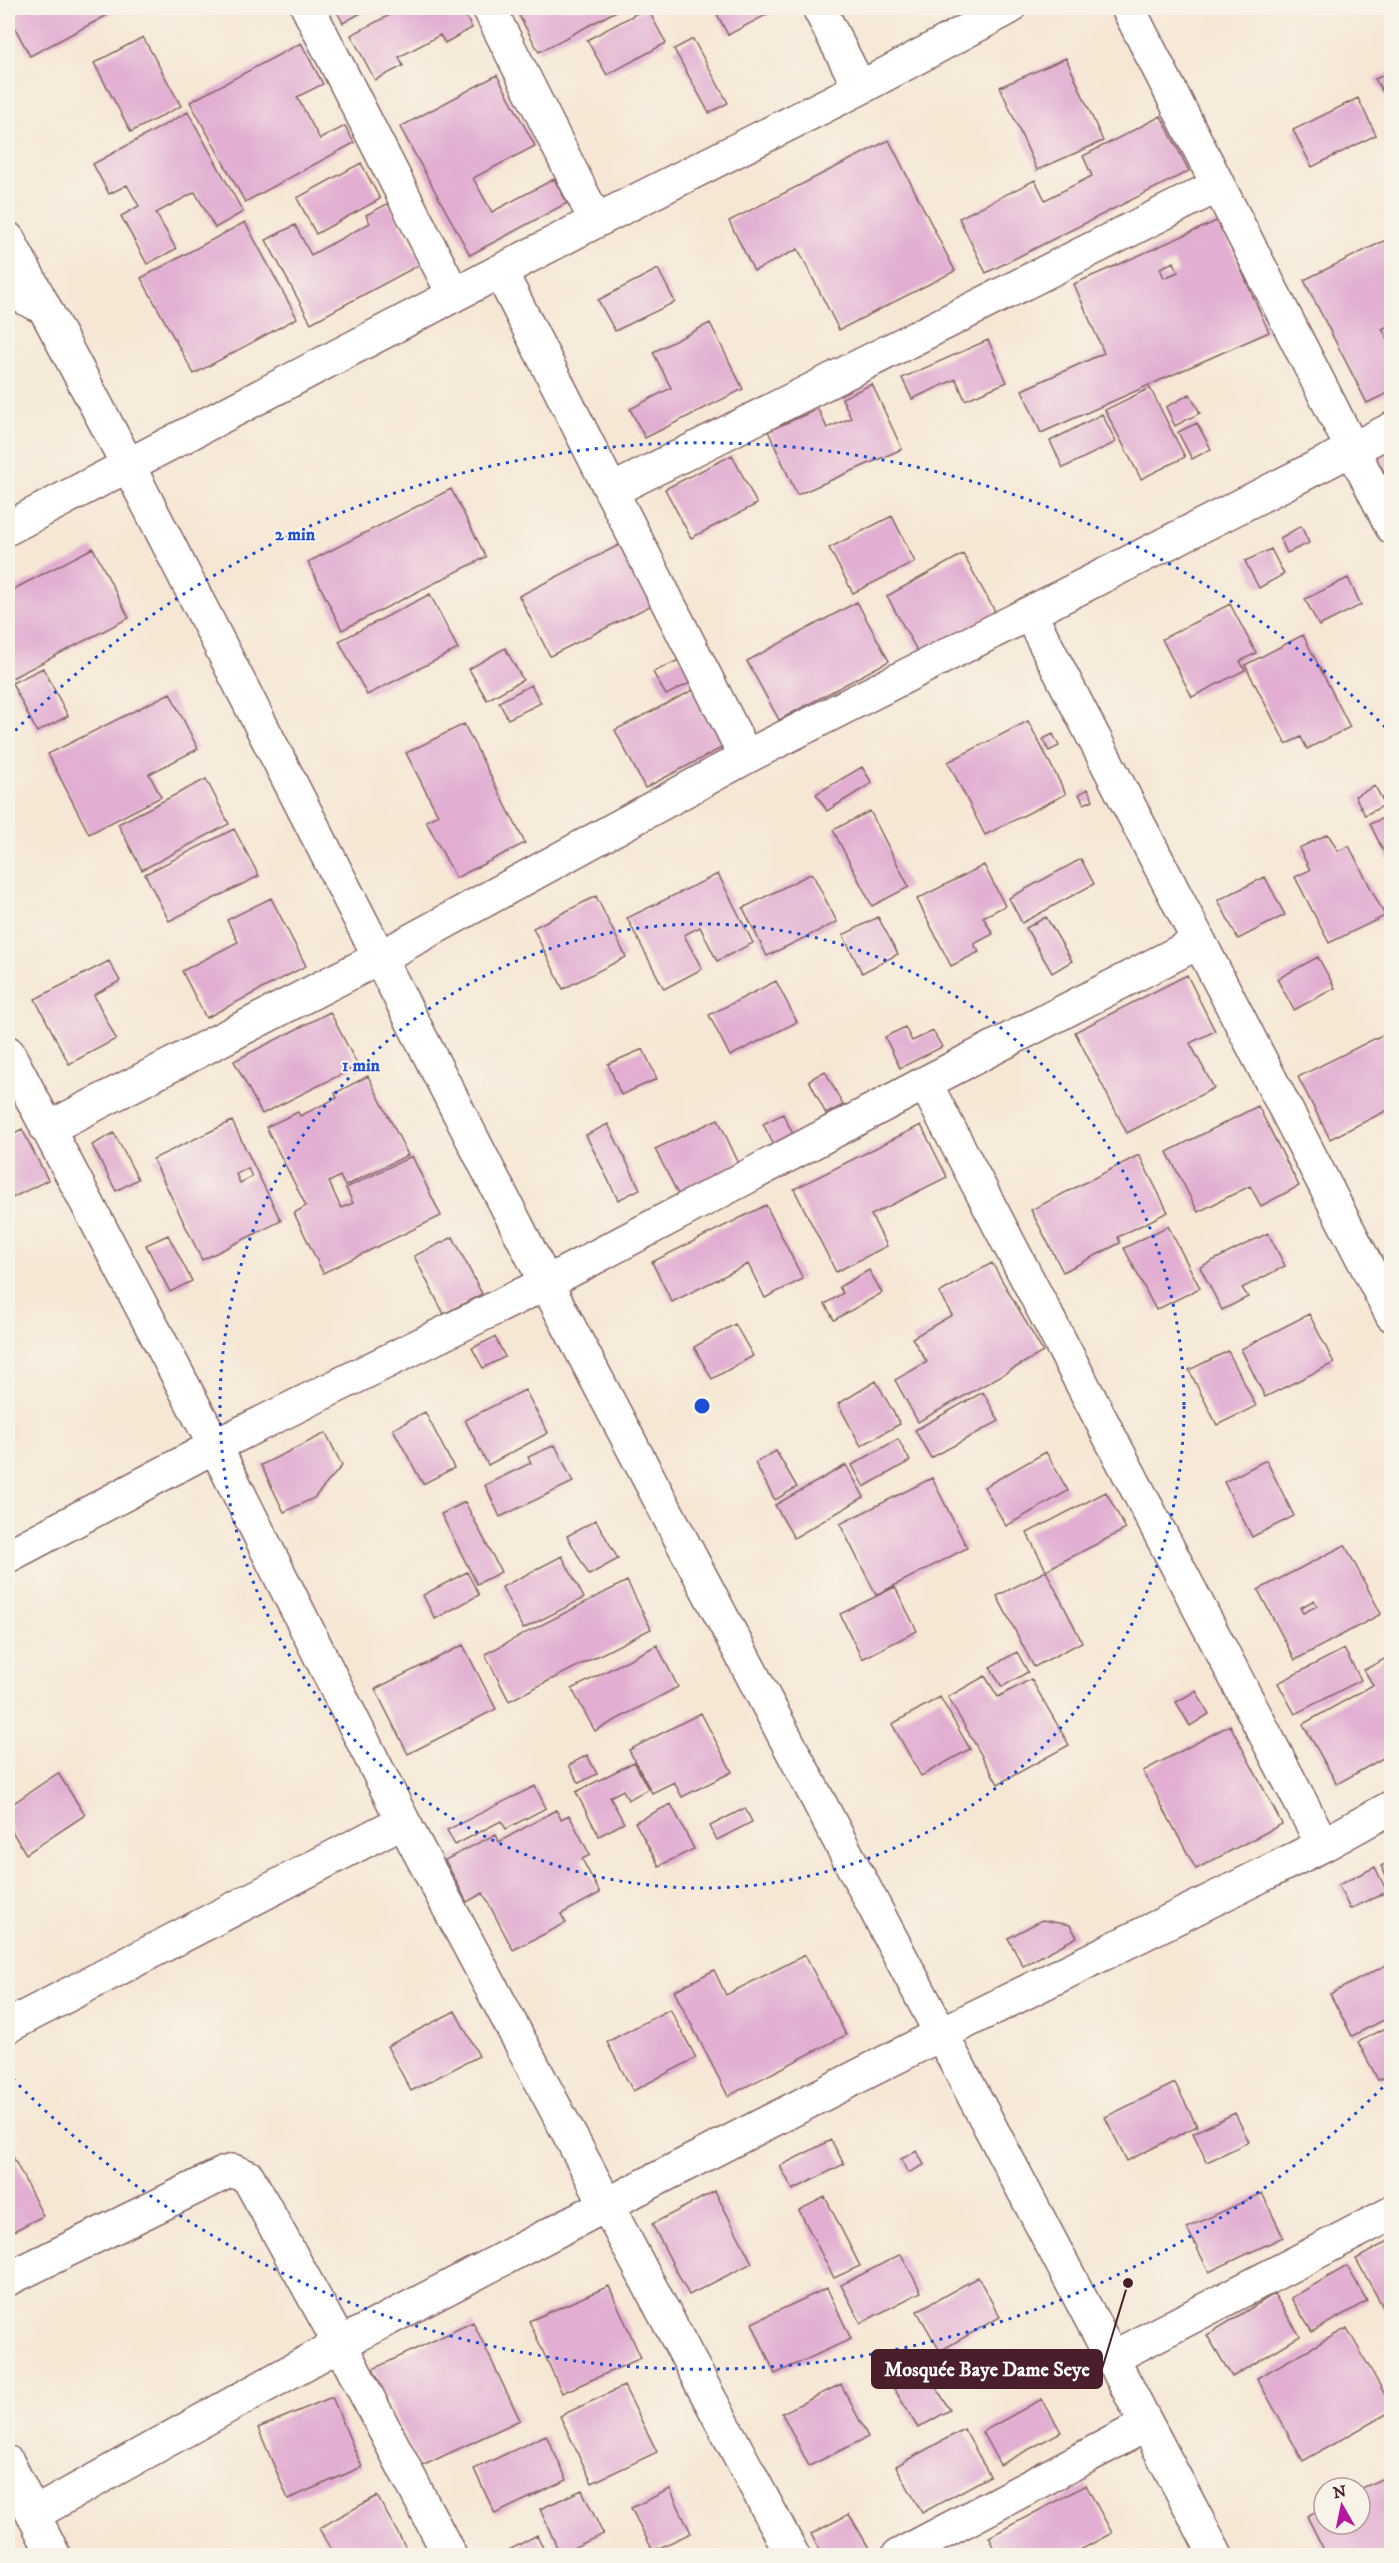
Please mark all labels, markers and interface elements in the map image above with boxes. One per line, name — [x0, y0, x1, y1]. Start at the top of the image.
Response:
text: 2 min — [275, 524, 316, 546]
text: 1 min — [342, 1055, 381, 1077]
centre of rings — [692, 1396, 712, 1416]
callout: Mosquée Baye Dame Seye — [872, 2350, 1102, 2388]
text: Mosquée Baye Dame Seye — [884, 2358, 1090, 2383]
north arrow — [1312, 2476, 1372, 2536]
text: N — [1332, 2481, 1348, 2503]

